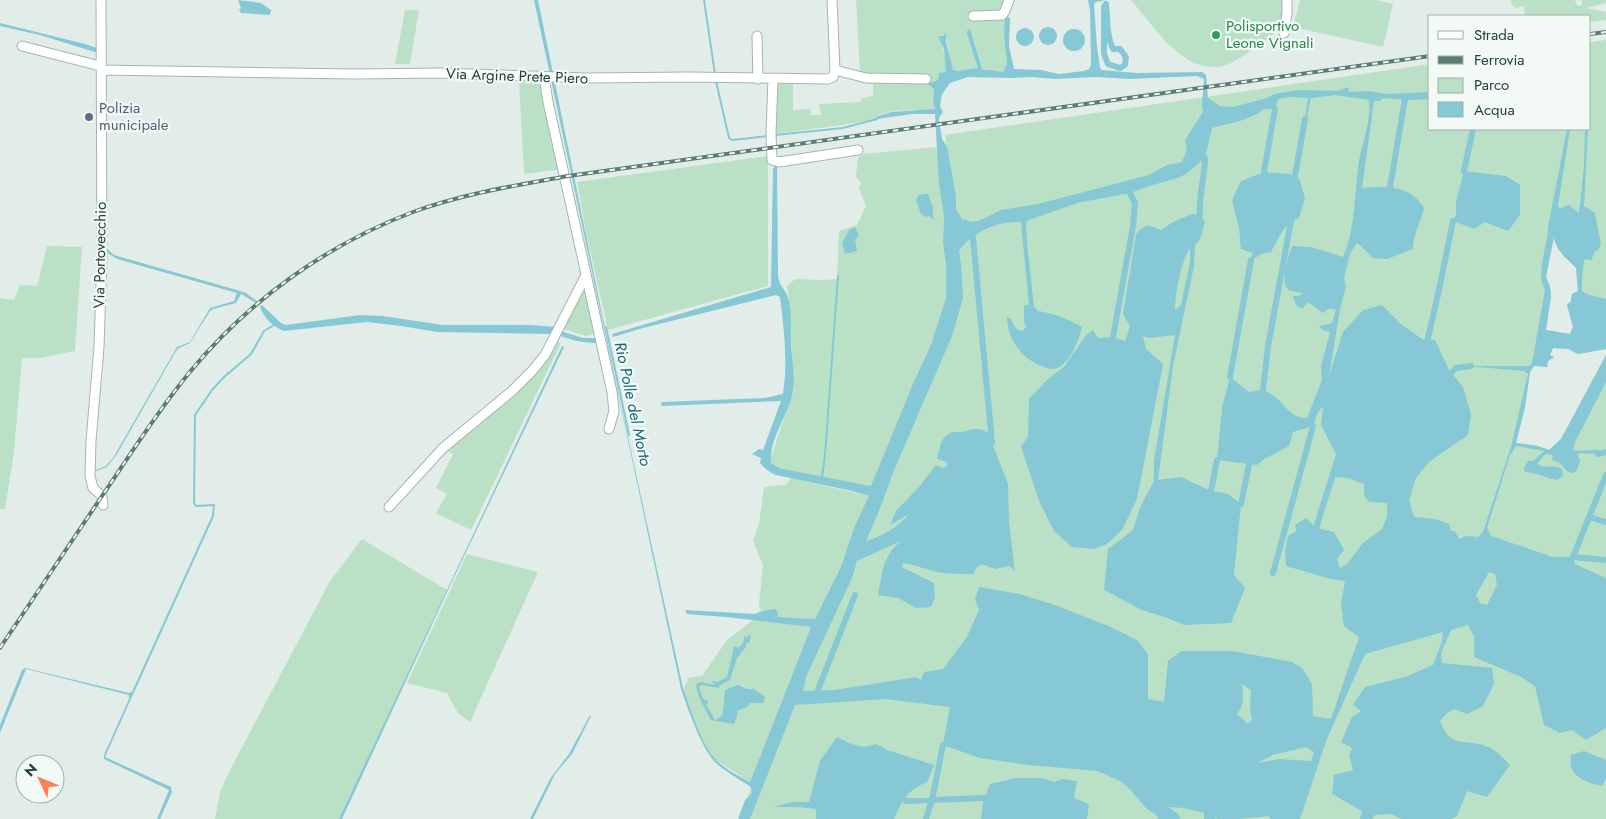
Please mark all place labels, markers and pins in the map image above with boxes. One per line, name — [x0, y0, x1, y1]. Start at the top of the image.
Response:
place label: Polisportivo Leone Vignali — [1226, 15, 1314, 54]
marker: Polisportivo Leone Vignali — [1210, 29, 1222, 41]
place label: Polizia municipale — [99, 97, 169, 136]
marker: Polizia municipale — [83, 111, 95, 123]

